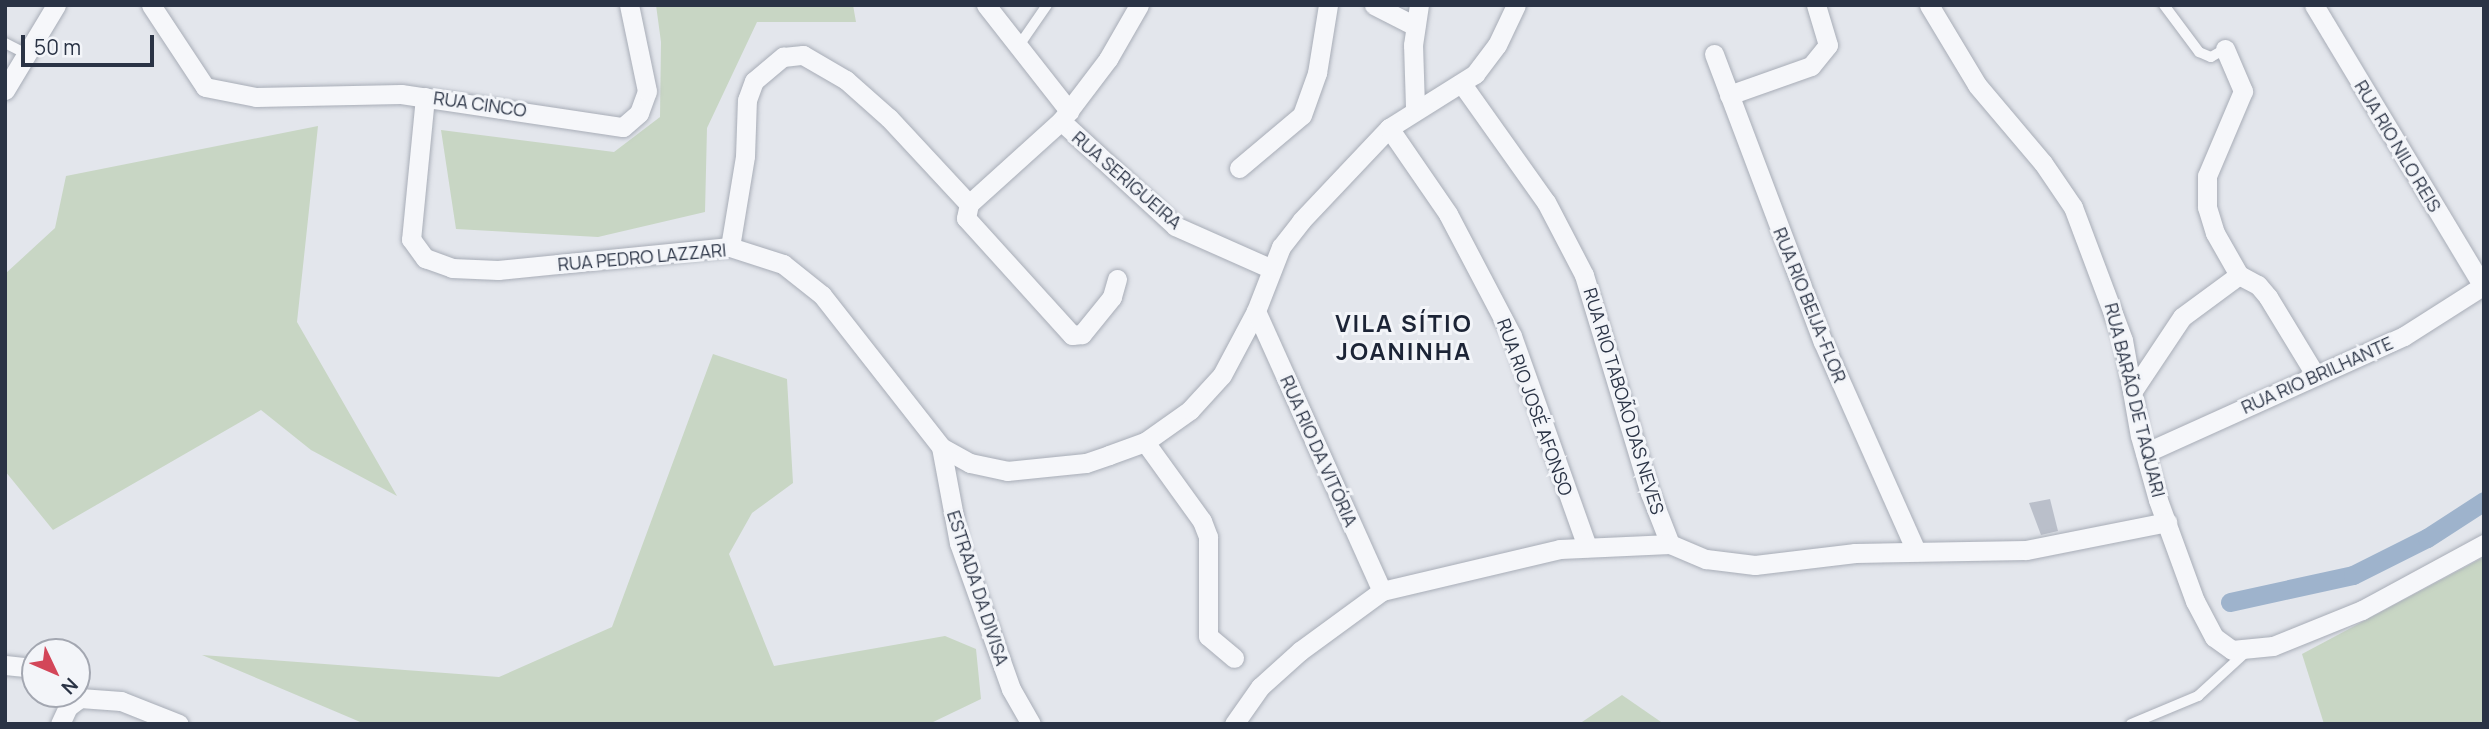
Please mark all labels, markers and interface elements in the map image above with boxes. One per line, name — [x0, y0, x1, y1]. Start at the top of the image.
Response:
scale bar — [24, 21, 158, 65]
text: 50 m — [34, 33, 81, 61]
street label: RUA RIO NILO REIS — [2350, 76, 2446, 216]
street label: RUA CINCO — [432, 87, 528, 121]
street label: RUA SERIGUEIRA — [1068, 127, 1186, 233]
street label: RUA RIO BEIJA-FLOR — [1769, 224, 1851, 386]
street label: RUA PEDRO LAZZARI — [557, 239, 727, 275]
street label: RUA RIO TABOÃO DAS NEVES — [1579, 285, 1669, 517]
street label: RUA BARÃO DE TAQUARI — [2100, 301, 2170, 499]
district label: VILA SÍTIO JOANINHA — [1336, 309, 1472, 365]
street label: RUA RIO JOSÉ AFONSO — [1493, 316, 1577, 498]
street label: RUA RIO BRILHANTE — [2238, 332, 2396, 418]
street label: RUA RIO DA VITÓRIA — [1276, 372, 1362, 530]
street label: ESTRADA DA DIVISA — [943, 508, 1013, 668]
north arrow — [21, 638, 91, 708]
text: N — [56, 672, 84, 700]

